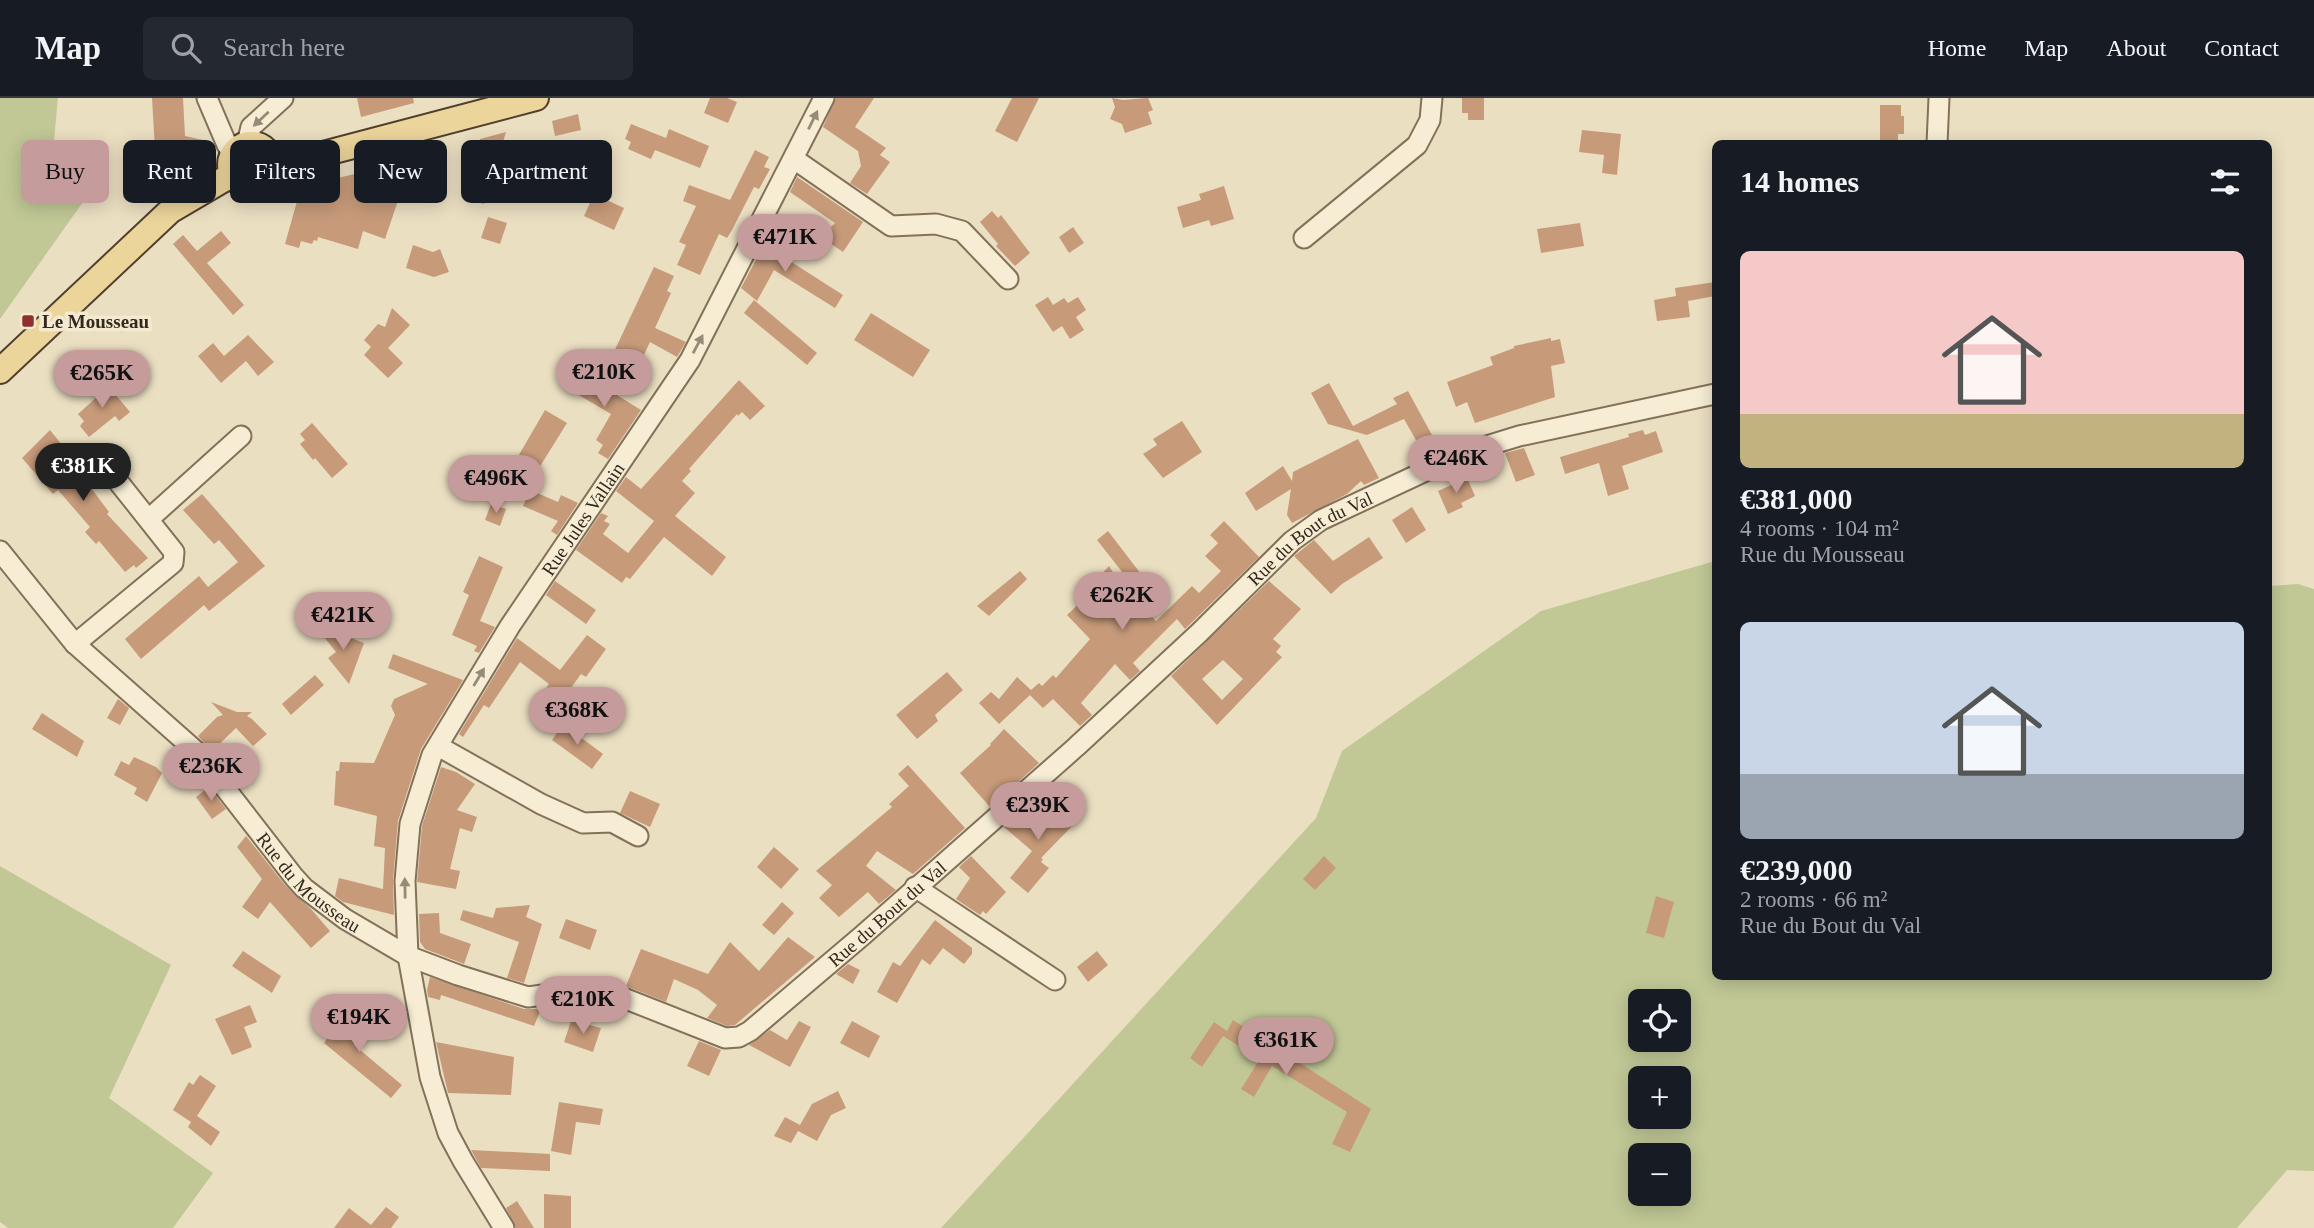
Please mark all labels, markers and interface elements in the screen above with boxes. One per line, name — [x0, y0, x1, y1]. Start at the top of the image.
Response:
search box — [143, 17, 633, 80]
icon: search — [167, 29, 205, 67]
text: Map — [35, 30, 101, 66]
text: Search here — [223, 33, 345, 62]
text: Home — [1928, 35, 1986, 61]
text: Map — [2024, 35, 2068, 61]
text: About — [2106, 35, 2166, 61]
text: Contact — [2204, 35, 2279, 61]
one-way arrow — [253, 110, 270, 126]
one-way arrow — [807, 110, 819, 130]
chip: Buy — [21, 140, 109, 203]
chip: Rent — [123, 140, 216, 203]
chip: Filters — [230, 140, 340, 203]
chip: New — [354, 140, 447, 203]
chip: Apartment — [461, 140, 612, 203]
icon: filters — [2206, 163, 2244, 201]
text: 14 homes — [1740, 165, 1859, 198]
pin: €471K — [736, 214, 834, 274]
text: €471K — [753, 224, 817, 249]
icon: home — [1929, 297, 2055, 423]
place label: Le Mousseau — [42, 311, 150, 332]
marker: Le Mousseau — [20, 313, 36, 329]
one-way arrow — [692, 334, 704, 354]
pin: €265K — [53, 350, 151, 410]
pin: €210K — [555, 350, 653, 409]
text: €210K — [572, 359, 636, 384]
text: €265K — [70, 360, 134, 385]
pin: €246K — [1407, 436, 1505, 495]
pin: €381K — [34, 444, 132, 503]
text: €246K — [1424, 445, 1488, 470]
text: €381K — [51, 453, 115, 478]
pin: €496K — [447, 456, 545, 515]
street label: Rue Jules Vallain — [537, 458, 629, 579]
text: €496K — [464, 465, 528, 490]
text: €381,000 — [1740, 482, 1853, 515]
street label: Rue du Bout du Val — [1243, 487, 1376, 590]
text: 4 rooms · 104 m² — [1740, 516, 1899, 541]
text: Rue du Mousseau — [1740, 542, 1905, 567]
pin: €262K — [1073, 573, 1171, 632]
text: €262K — [1090, 582, 1154, 607]
pin: €421K — [294, 592, 392, 652]
text: €421K — [311, 602, 375, 627]
one-way arrow — [472, 668, 485, 687]
icon: home — [1929, 668, 2055, 794]
pin: €368K — [528, 688, 626, 747]
text: €368K — [545, 697, 609, 722]
pin: €236K — [162, 744, 260, 803]
text: €236K — [179, 753, 243, 778]
pin: €239K — [989, 782, 1087, 842]
text: €239K — [1006, 792, 1070, 817]
street label: Rue du Mousseau — [252, 828, 364, 937]
text: €239,000 — [1740, 853, 1853, 886]
street label: Rue du Bout du Val — [824, 857, 950, 971]
one-way arrow — [399, 877, 411, 899]
text: 2 rooms · 66 m² — [1740, 887, 1887, 912]
text: Rue du Bout du Val — [1740, 913, 1921, 938]
pin: €210K — [534, 976, 632, 1036]
text: €210K — [551, 986, 615, 1011]
map controls — [1628, 989, 1691, 1206]
button: locate — [1628, 989, 1691, 1052]
pin: €194K — [310, 995, 408, 1054]
text: €194K — [327, 1004, 391, 1029]
pin: €361K — [1237, 1018, 1335, 1077]
text: €361K — [1254, 1027, 1318, 1052]
button: + — [1628, 1066, 1691, 1129]
button: − — [1628, 1143, 1691, 1206]

